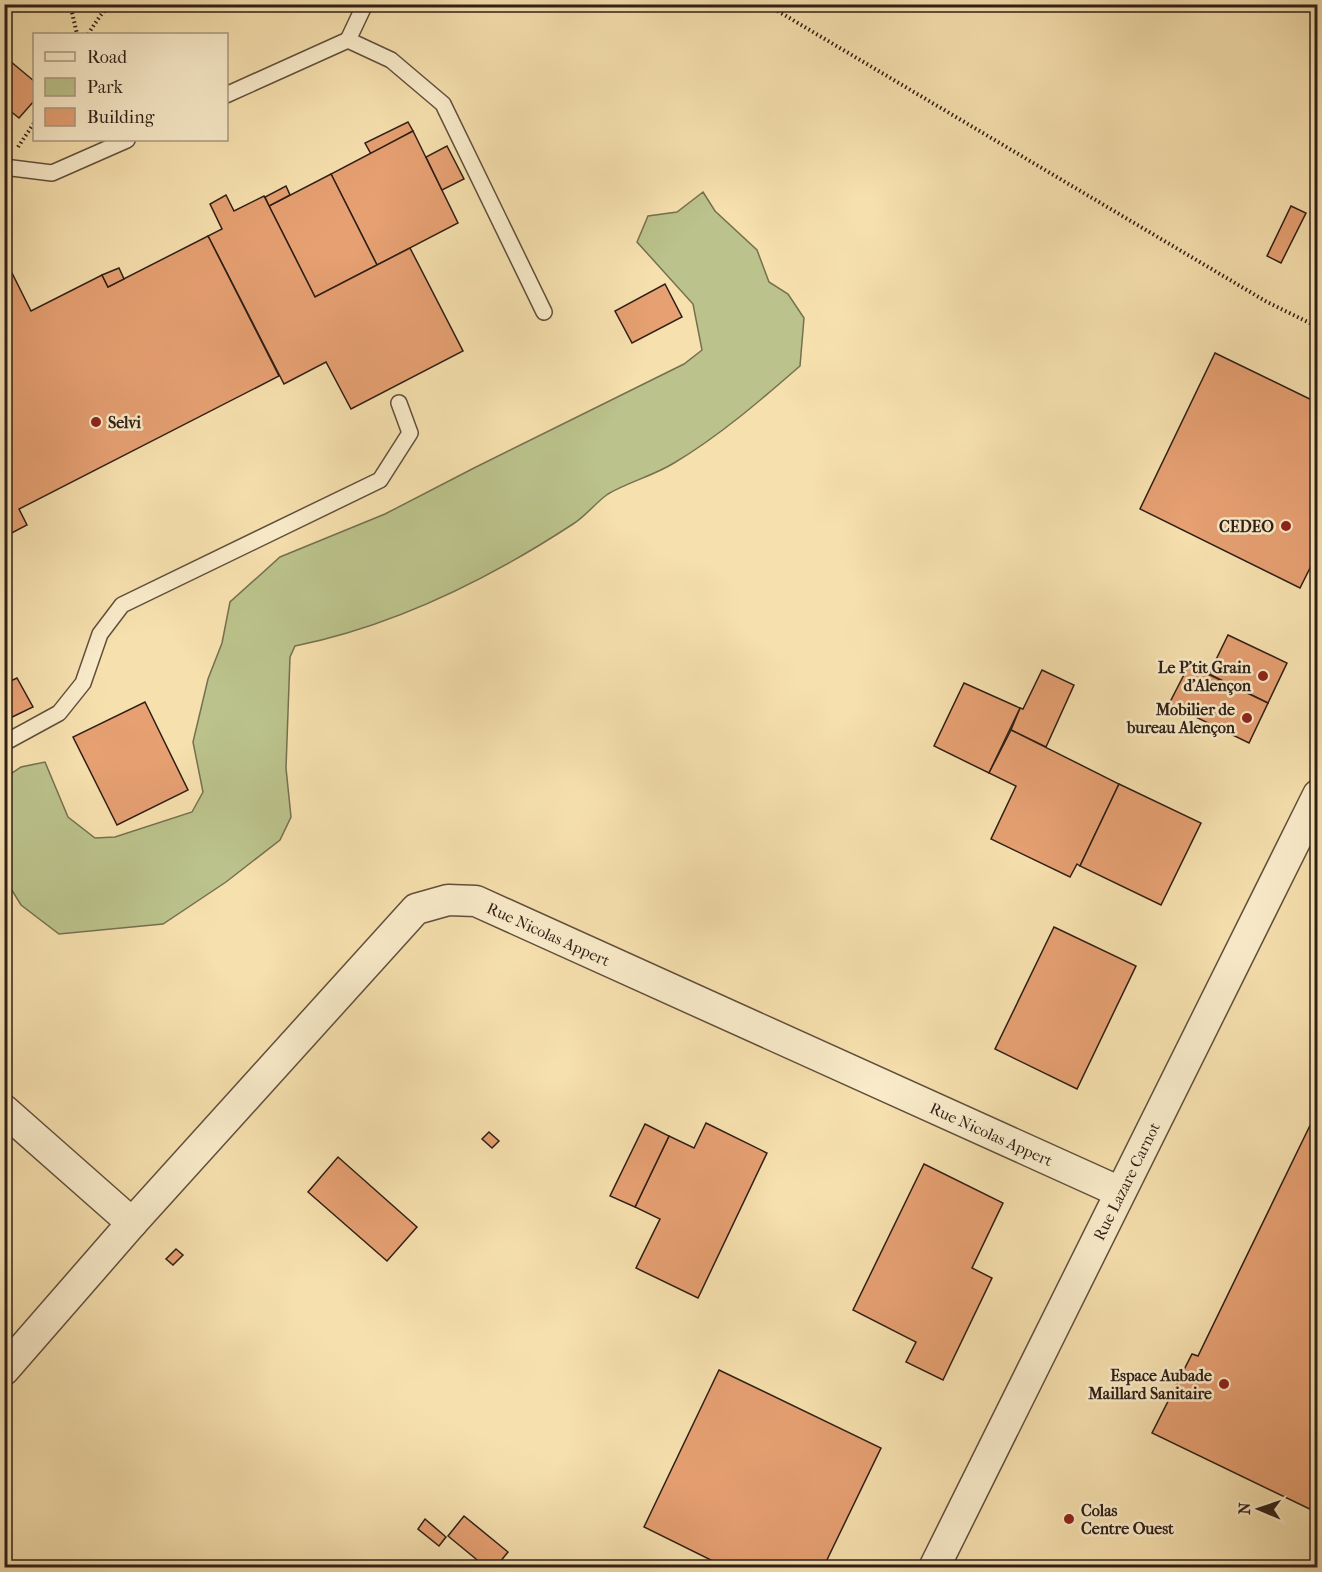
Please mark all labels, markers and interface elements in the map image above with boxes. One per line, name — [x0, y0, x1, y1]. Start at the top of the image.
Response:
legend — [33, 33, 228, 141]
text: Road — [87, 47, 127, 68]
text: Park — [87, 77, 124, 98]
text: Building — [87, 107, 155, 128]
place label: Selvi — [108, 413, 141, 432]
marker: Selvi — [89, 415, 103, 429]
place label: CEDEO — [1219, 517, 1274, 536]
marker: CEDEO — [1279, 519, 1293, 533]
place label: Le P’tit Grain d’Alençon — [1158, 658, 1252, 696]
marker: Le P’tit Grain d’Alençon — [1256, 669, 1270, 683]
place label: Mobilier de bureau Alençon — [1126, 700, 1236, 738]
marker: Mobilier de bureau Alençon — [1240, 711, 1254, 725]
street label: Rue Nicolas Appert — [484, 898, 613, 970]
street label: Rue Nicolas Appert — [927, 1098, 1056, 1170]
street label: Rue Lazare Carnot — [1089, 1119, 1164, 1243]
place label: Espace Aubade Maillard Sanitaire — [1087, 1366, 1212, 1403]
marker: Espace Aubade Maillard Sanitaire — [1217, 1377, 1231, 1391]
north arrow — [1229, 1479, 1289, 1539]
place label: Colas Centre Ouest — [1081, 1501, 1174, 1538]
text: N — [1235, 1501, 1254, 1515]
marker: Colas Centre Ouest — [1062, 1512, 1076, 1526]

